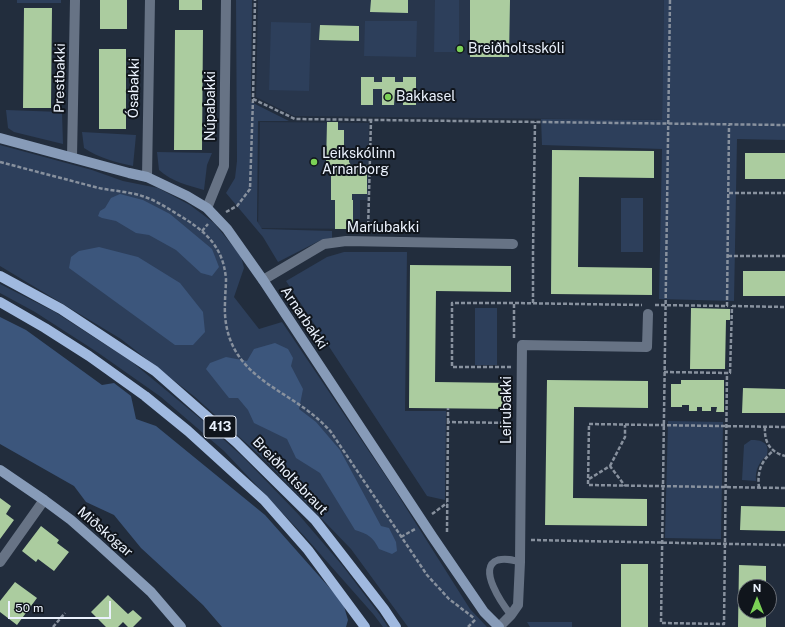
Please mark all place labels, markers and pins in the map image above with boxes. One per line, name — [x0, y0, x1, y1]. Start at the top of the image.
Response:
place label: Breiðholtsskóli — [468, 41, 564, 57]
marker: Breiðholtsskóli — [455, 44, 465, 54]
place label: Bakkasel — [396, 89, 456, 105]
marker: Bakkasel — [383, 92, 393, 102]
place label: Leikskólinn Arnarborg — [322, 146, 395, 178]
marker: Leikskólinn Arnarborg — [309, 157, 319, 167]

